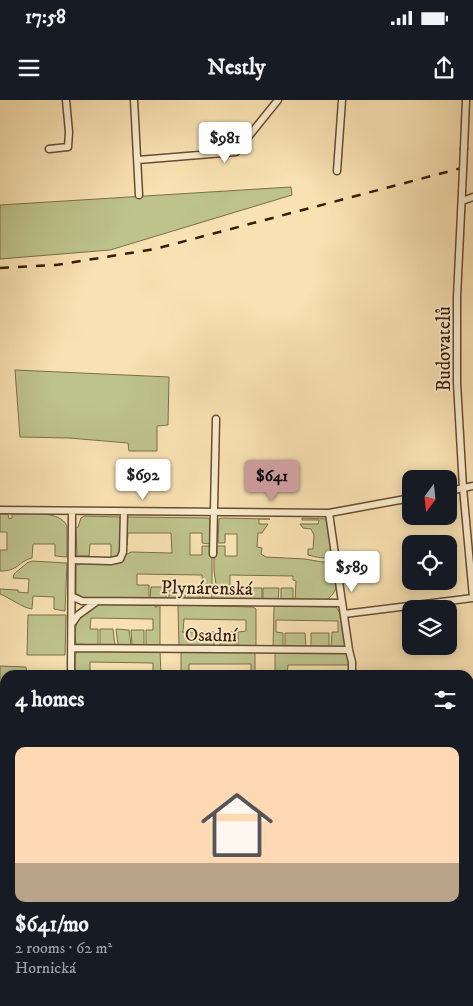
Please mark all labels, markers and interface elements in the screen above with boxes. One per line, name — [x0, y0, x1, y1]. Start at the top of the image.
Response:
text: 17:58 — [25, 6, 66, 29]
icon: menu — [15, 54, 43, 82]
text: Nestly — [208, 54, 265, 81]
icon: share — [430, 54, 458, 82]
pin: $981 — [195, 122, 255, 164]
text: $981 — [210, 128, 240, 148]
street label: Budovatelů — [433, 306, 456, 392]
pin: $692 — [113, 458, 173, 501]
pin: $641 — [242, 460, 302, 502]
text: $692 — [127, 465, 159, 485]
text: $641 — [256, 466, 288, 486]
north arrow — [402, 470, 458, 525]
map controls — [402, 470, 457, 655]
button: locate — [402, 535, 457, 590]
pin: $589 — [322, 550, 382, 593]
text: $589 — [336, 557, 368, 577]
street label: Plynárenská — [161, 576, 253, 601]
button: layers — [402, 600, 457, 655]
street label: Osadní — [185, 624, 238, 647]
icon: filters — [431, 686, 459, 714]
text: 4 homes — [15, 687, 84, 713]
icon: home — [192, 780, 282, 870]
text: $641/mo — [15, 912, 89, 938]
text: 2 rooms · 62 m² — [15, 938, 112, 958]
text: Hornická — [15, 958, 76, 978]

